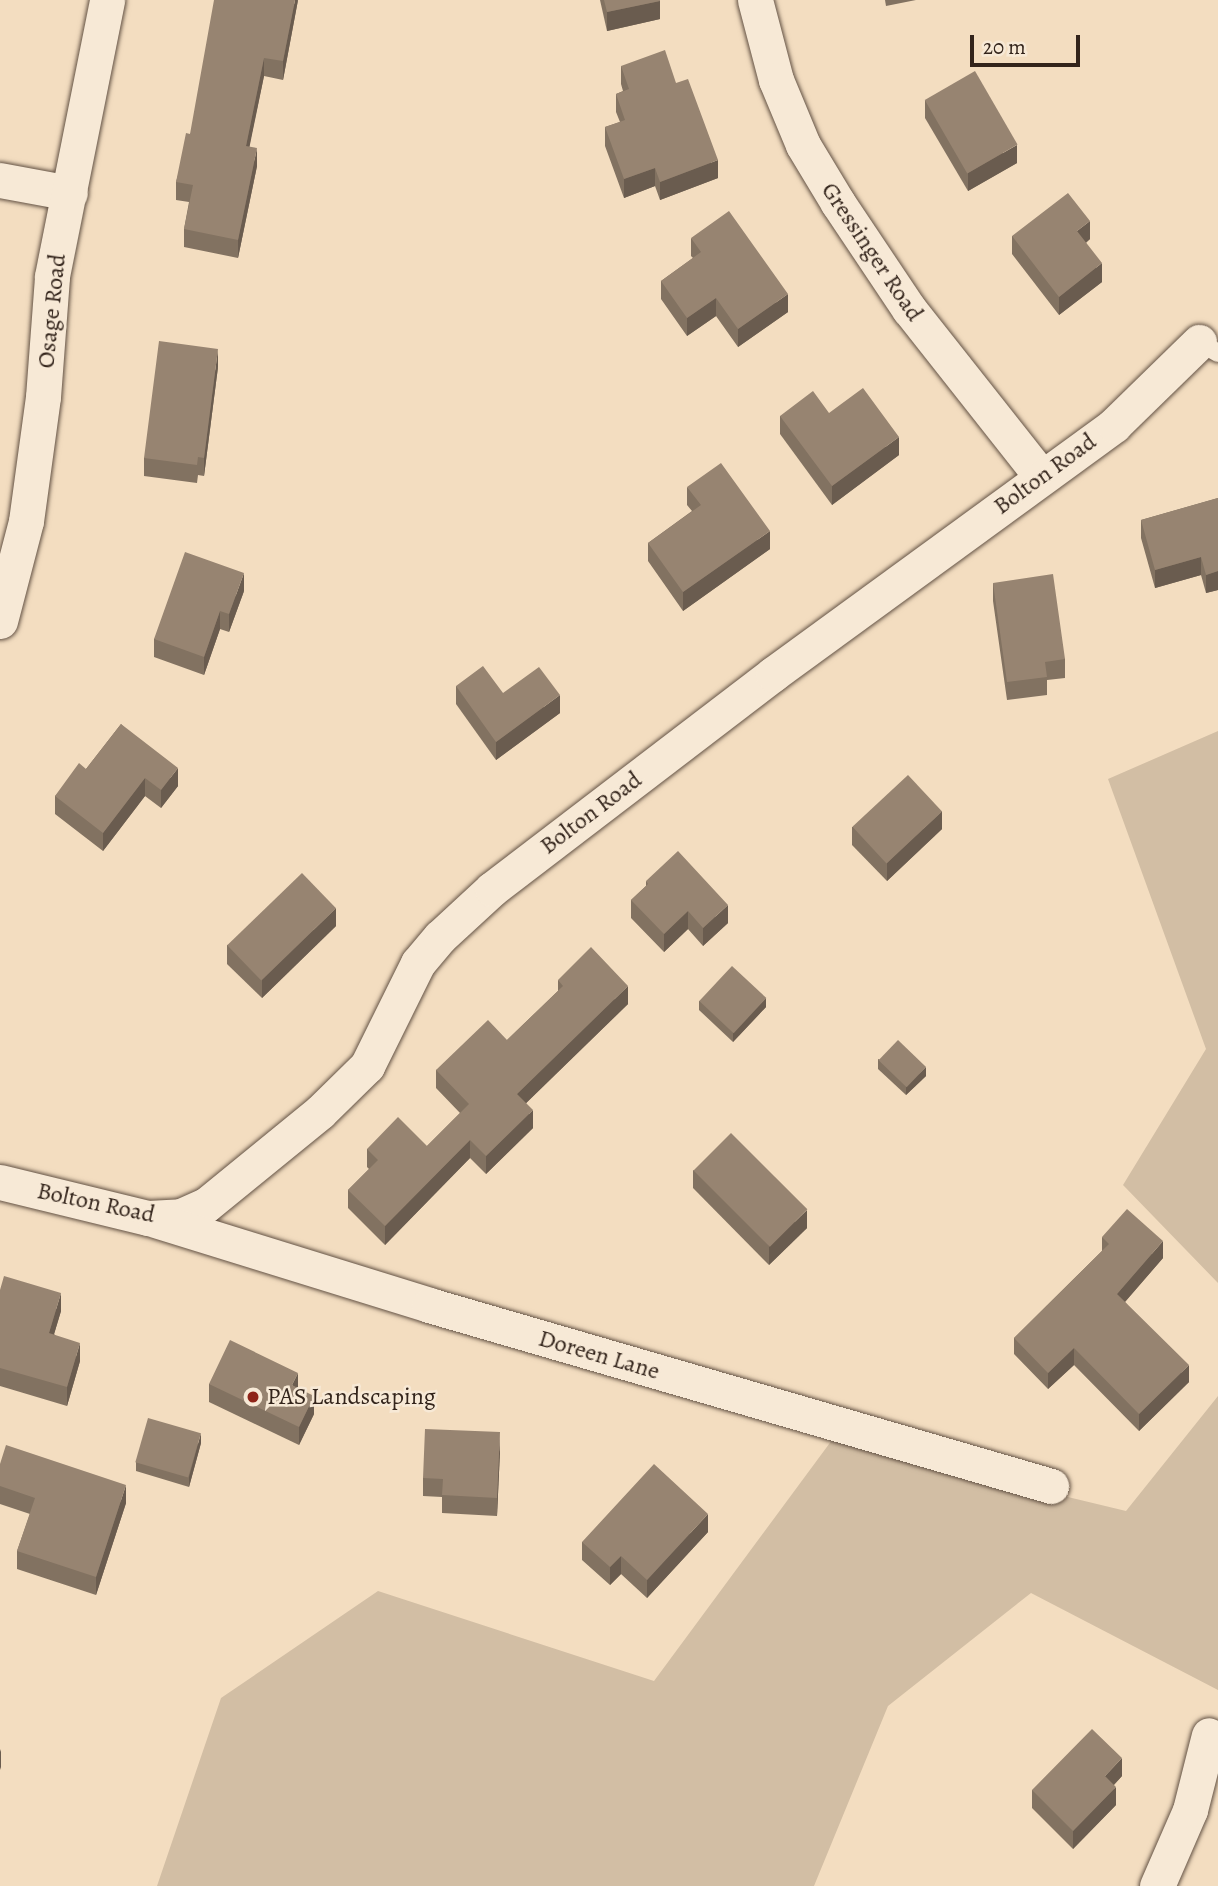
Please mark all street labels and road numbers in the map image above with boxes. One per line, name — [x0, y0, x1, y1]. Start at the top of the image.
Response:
street label: Gressinger Road — [815, 177, 929, 327]
street label: Osage Road — [32, 252, 72, 370]
street label: Bolton Road — [988, 427, 1102, 521]
street label: Bolton Road — [535, 765, 647, 861]
street label: Bolton Road — [34, 1176, 158, 1230]
street label: Doreen Lane — [535, 1324, 663, 1386]

